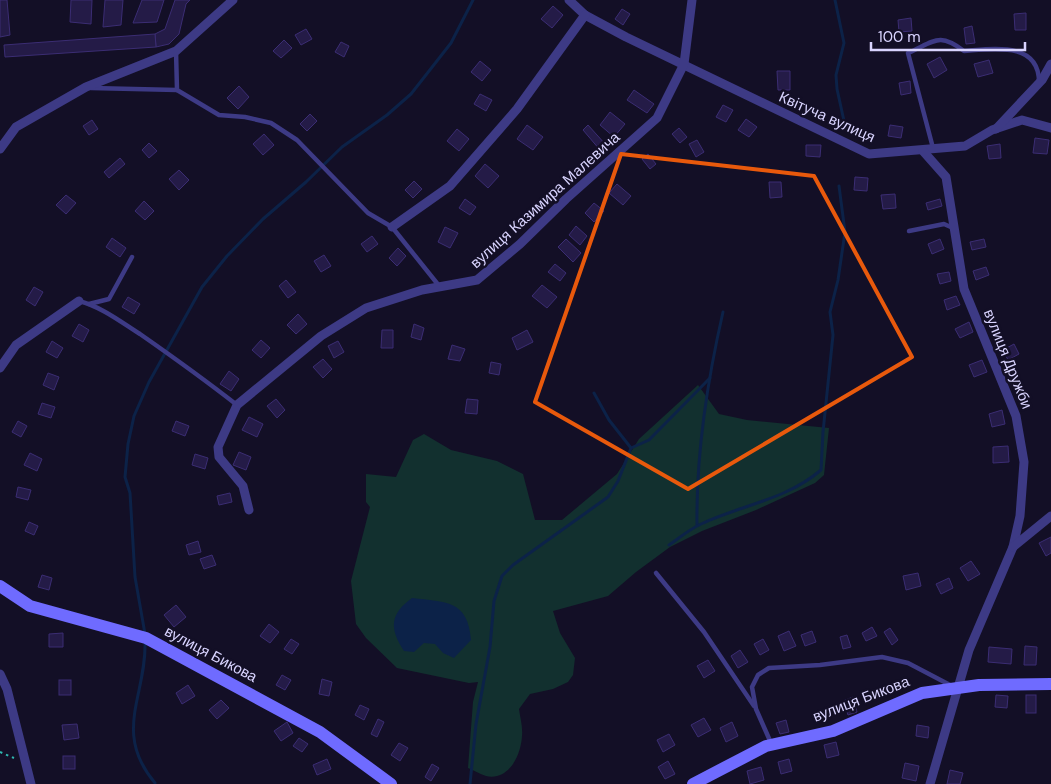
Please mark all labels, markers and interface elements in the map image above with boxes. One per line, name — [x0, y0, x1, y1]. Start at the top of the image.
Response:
scale bar — [871, 20, 1025, 52]
text: 100 m — [878, 27, 921, 47]
street label: Квітуча вулиця — [776, 87, 878, 147]
street label: вулиця Казимира Малевича — [466, 127, 625, 273]
street label: вулиця Дружби — [979, 306, 1037, 412]
street label: вулиця Бикова — [161, 621, 261, 687]
street label: вулиця Бикова — [810, 671, 913, 727]

